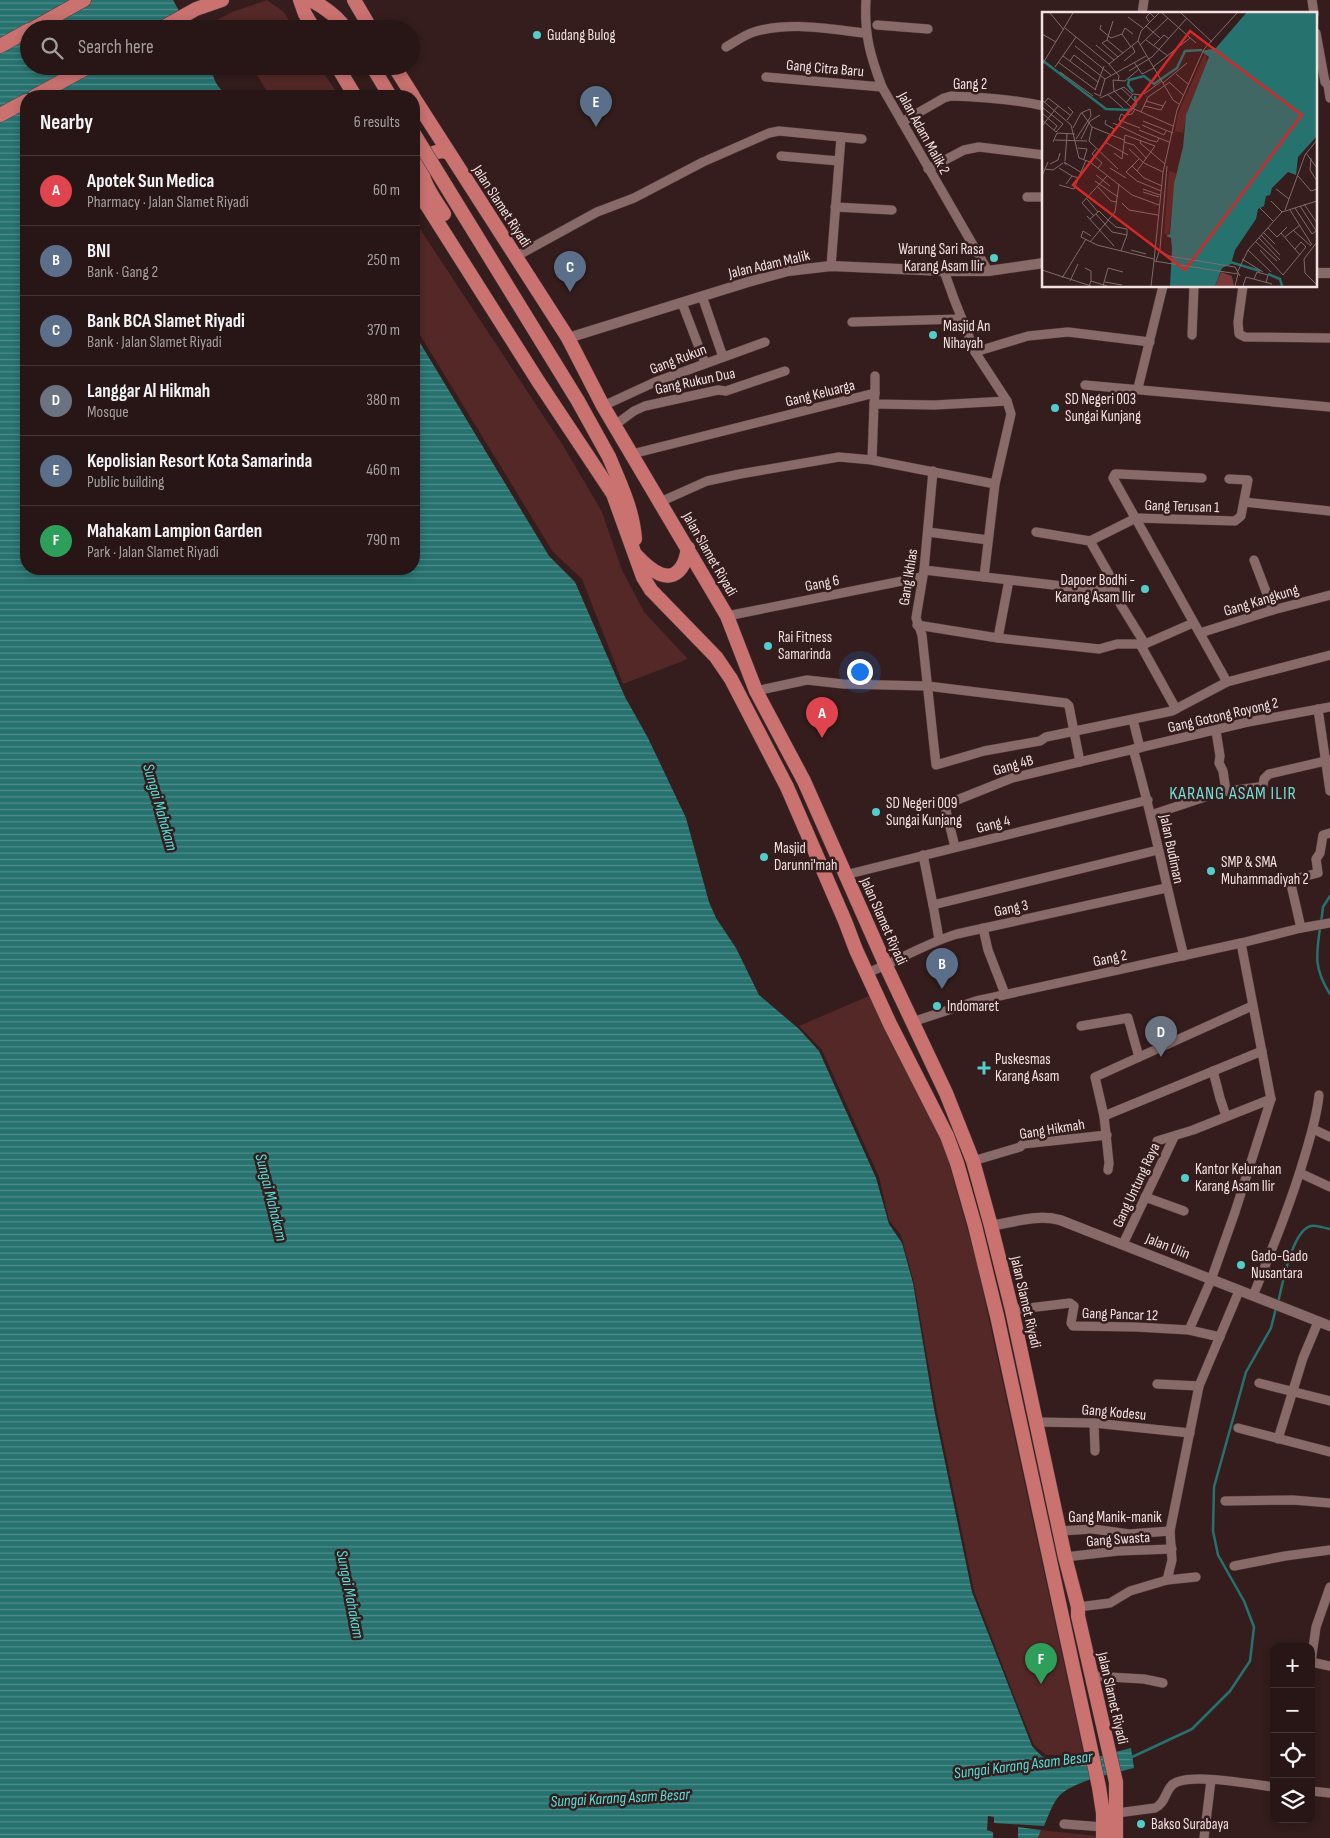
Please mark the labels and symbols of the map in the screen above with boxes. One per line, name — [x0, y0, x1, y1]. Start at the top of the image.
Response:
inset map — [1042, 12, 1318, 288]
place label: Gudang Bulog — [547, 26, 616, 45]
marker: Gudang Bulog — [531, 29, 543, 41]
street label: Gang Citra Baru — [785, 56, 865, 81]
street label: Gang 2 — [953, 75, 987, 94]
pin: E — [580, 86, 612, 127]
street label: Jalan Adam Malik 2 — [893, 88, 954, 178]
street label: Jalan Slamet Riyadi — [468, 161, 535, 251]
place label: Warung Sari Rasa Karang Asam Ilir — [898, 240, 985, 276]
street label: Jalan Adam Malik — [726, 246, 812, 283]
pin: C — [554, 251, 586, 292]
marker: Warung Sari Rasa Karang Asam Ilir — [988, 252, 1000, 264]
place label: Masjid An Nihayah — [943, 317, 990, 353]
marker: Masjid An Nihayah — [927, 329, 939, 341]
street label: Gang Rukun — [647, 340, 709, 379]
street label: Gang Rukun Dua — [653, 364, 737, 399]
street label: Gang Keluarga — [783, 376, 857, 411]
place label: SD Negeri 003 Sungai Kunjang — [1065, 390, 1141, 426]
marker: SD Negeri 003 Sungai Kunjang — [1049, 402, 1061, 414]
street label: Gang Terusan 1 — [1144, 496, 1220, 517]
street label: Jalan Slamet Riyadi — [677, 508, 741, 600]
street label: Gang Ikhlas — [895, 547, 922, 607]
street label: Gang 6 — [803, 571, 841, 596]
place label: Dapoer Bodhi - Karang Asam Ilir — [1055, 571, 1136, 607]
street label: Gang Kangkung — [1221, 580, 1301, 621]
marker: Dapoer Bodhi - Karang Asam Ilir — [1139, 583, 1151, 595]
place label: Rai Fitness Samarinda — [778, 628, 832, 664]
marker: Rai Fitness Samarinda — [762, 640, 774, 652]
your location — [847, 659, 873, 685]
street label: Gang Gotong Royong 2 — [1166, 694, 1280, 737]
pin: A — [806, 697, 838, 738]
street label: Gang 4B — [991, 751, 1036, 780]
water label: Sungai Mahakam — [138, 762, 181, 853]
district label: KARANG ASAM ILIR — [1169, 783, 1297, 804]
place label: SD Negeri 009 Sungai Kunjang — [886, 794, 962, 830]
marker: SD Negeri 009 Sungai Kunjang — [870, 806, 882, 818]
street label: Gang 4 — [974, 811, 1012, 838]
street label: Jalan Budiman — [1155, 812, 1188, 885]
place label: Masjid Darunni'mah — [774, 839, 837, 875]
marker: Masjid Darunni'mah — [758, 851, 770, 863]
place label: SMP & SMA Muhammadiyah 2 — [1221, 853, 1309, 889]
marker: SMP & SMA Muhammadiyah 2 — [1205, 865, 1217, 877]
street label: Jalan Slamet Riyadi — [855, 874, 911, 968]
street label: Gang 3 — [992, 896, 1030, 921]
street label: Gang 2 — [1091, 946, 1129, 971]
pin: B — [926, 948, 958, 989]
place label: Indomaret — [947, 997, 999, 1016]
marker: Indomaret — [931, 1000, 943, 1012]
pin: D — [1145, 1016, 1177, 1057]
place label: Puskesmas Karang Asam — [995, 1050, 1059, 1086]
marker: Puskesmas Karang Asam — [977, 1061, 991, 1075]
street label: Gang Hikmah — [1018, 1115, 1086, 1144]
street label: Gang Untung Raya — [1109, 1140, 1164, 1231]
water label: Sungai Mahakam — [250, 1152, 291, 1243]
place label: Kantor Kelurahan Karang Asam Ilir — [1195, 1160, 1281, 1196]
marker: Kantor Kelurahan Karang Asam Ilir — [1179, 1172, 1191, 1184]
street label: Jalan Ulin — [1142, 1229, 1193, 1264]
place label: Gado-Gado Nusantara — [1251, 1247, 1308, 1283]
street label: Jalan Slamet Riyadi — [1005, 1253, 1045, 1350]
marker: Gado-Gado Nusantara — [1235, 1259, 1247, 1271]
street label: Gang Pancar 12 — [1082, 1304, 1158, 1325]
street label: Gang Kodesu — [1081, 1400, 1147, 1425]
street label: Gang Manik-manik — [1068, 1508, 1162, 1527]
street label: Gang Swasta — [1085, 1528, 1151, 1551]
water label: Sungai Mahakam — [332, 1548, 367, 1640]
pin: F — [1025, 1643, 1057, 1684]
street label: Jalan Slamet Riyadi — [1092, 1649, 1132, 1746]
water label: Sungai Karang Asam Besar — [953, 1748, 1094, 1783]
water label: Sungai Karang Asam Besar — [550, 1785, 691, 1812]
place label: Bakso Surabaya — [1151, 1815, 1229, 1834]
marker: Bakso Surabaya — [1135, 1818, 1147, 1830]

